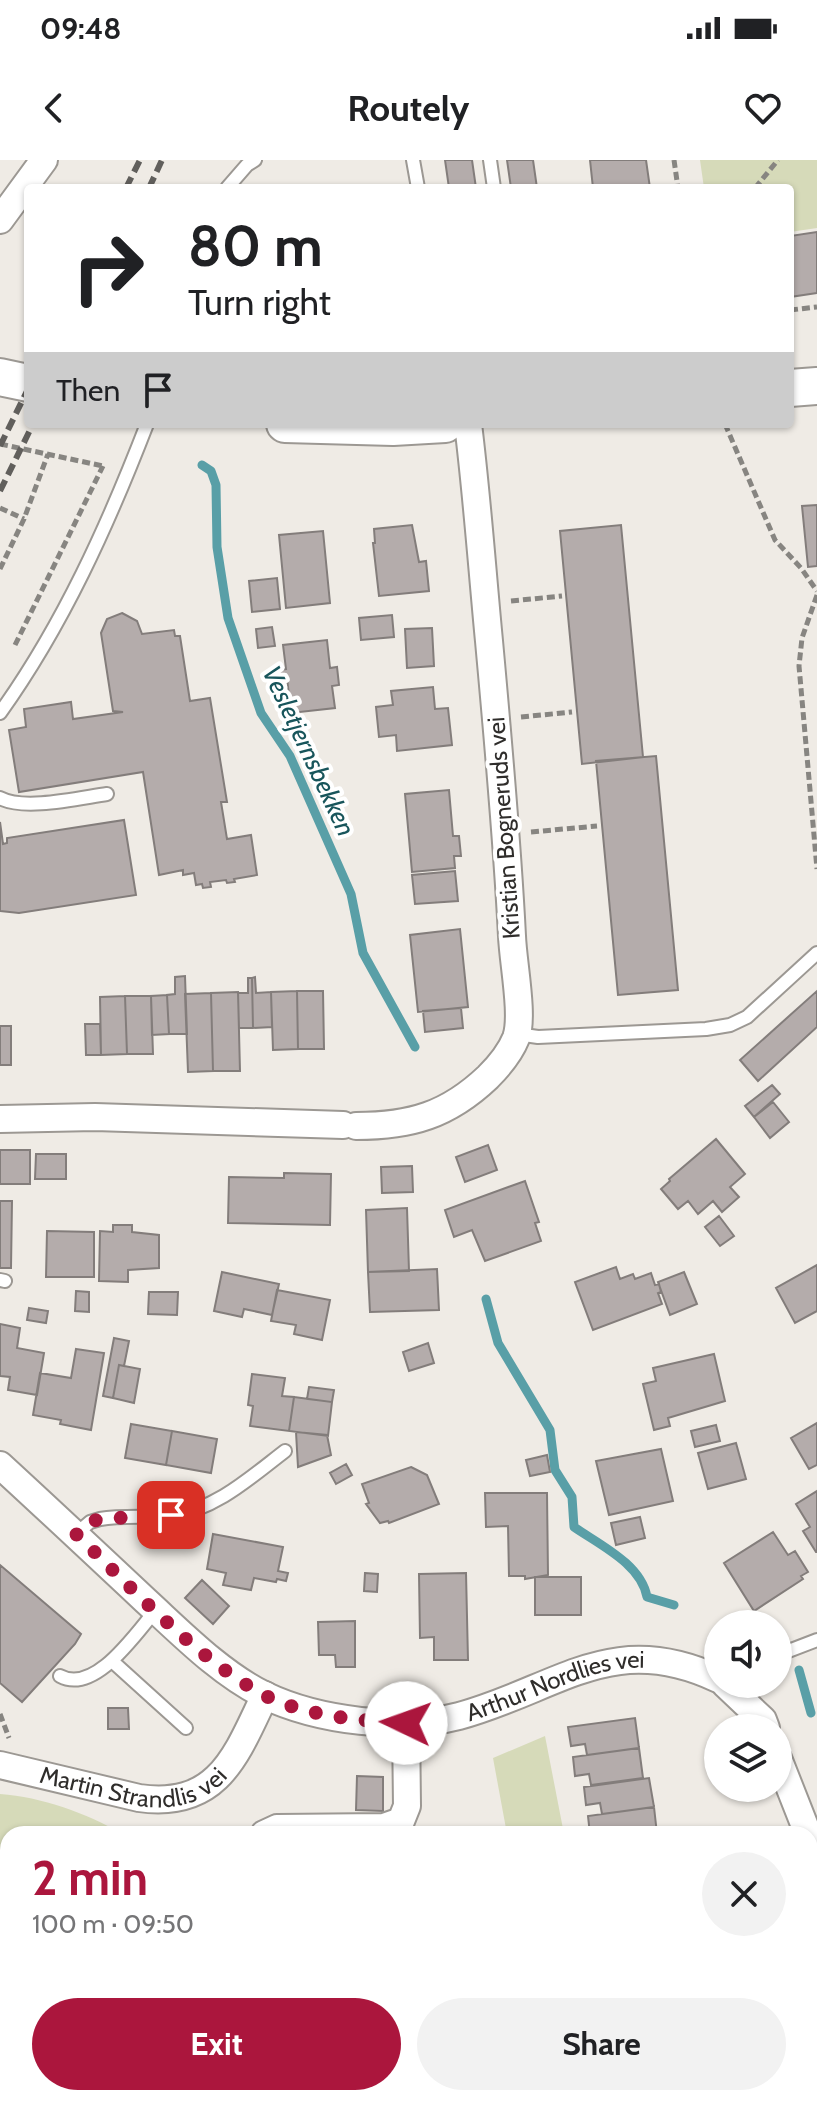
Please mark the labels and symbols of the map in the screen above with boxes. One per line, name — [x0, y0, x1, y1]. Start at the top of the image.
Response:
water label: Vesletjernsbekken — [256, 661, 362, 841]
street label: Kristian Bogneruds vei — [481, 716, 526, 940]
pin — [137, 1481, 205, 1549]
street label: Arthur Nordlies vei — [462, 1645, 645, 1727]
position arrow — [364, 1681, 448, 1765]
street label: Martin Strandlis vei — [37, 1760, 233, 1814]

